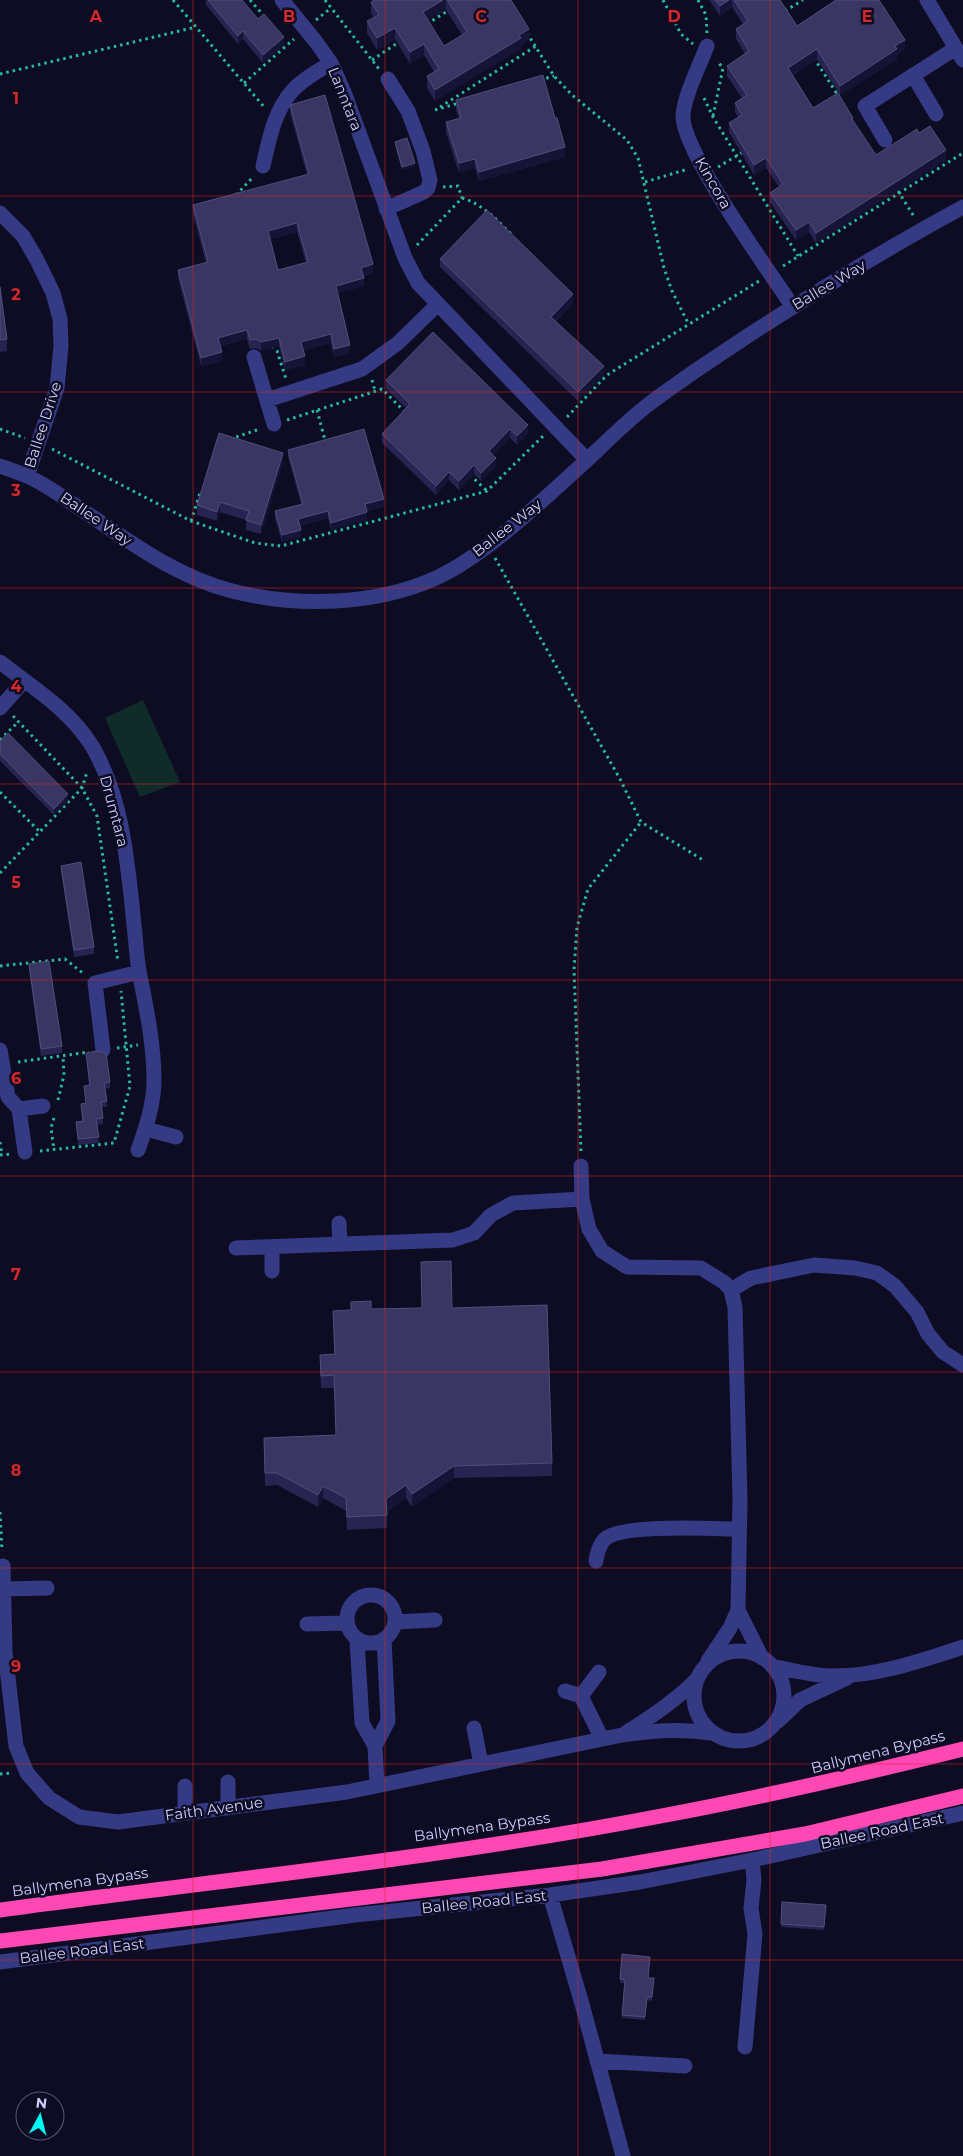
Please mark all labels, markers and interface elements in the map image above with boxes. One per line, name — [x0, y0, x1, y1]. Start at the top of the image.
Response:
text: A — [89, 7, 103, 26]
text: B — [283, 7, 295, 26]
text: C — [475, 7, 487, 26]
text: D — [667, 7, 681, 26]
text: E — [862, 7, 872, 26]
street label: Lanntara — [324, 64, 367, 133]
text: 1 — [13, 89, 19, 108]
street label: Kincora — [691, 153, 736, 212]
street label: Ballee Way — [788, 255, 870, 314]
text: 2 — [11, 285, 21, 304]
street label: Ballee Drive — [20, 379, 65, 470]
text: 3 — [10, 481, 21, 500]
street label: Ballee Way — [57, 488, 137, 550]
street label: Ballee Way — [468, 494, 546, 561]
text: 4 — [10, 677, 22, 696]
street label: Drumtara — [96, 773, 133, 849]
text: 5 — [11, 873, 21, 892]
text: 6 — [11, 1069, 21, 1088]
text: 7 — [11, 1265, 21, 1284]
text: 8 — [11, 1461, 21, 1480]
text: 9 — [11, 1657, 21, 1676]
street label: Ballymena Bypass — [809, 1726, 947, 1777]
street label: Faith Avenue — [164, 1792, 264, 1825]
street label: Ballymena Bypass — [413, 1808, 551, 1845]
street label: Ballee Road East — [818, 1808, 945, 1853]
street label: Ballymena Bypass — [11, 1863, 149, 1900]
street label: Ballee Road East — [420, 1885, 547, 1918]
street label: Ballee Road East — [18, 1933, 145, 1968]
north arrow — [15, 2091, 65, 2141]
text: N — [35, 2093, 48, 2113]

